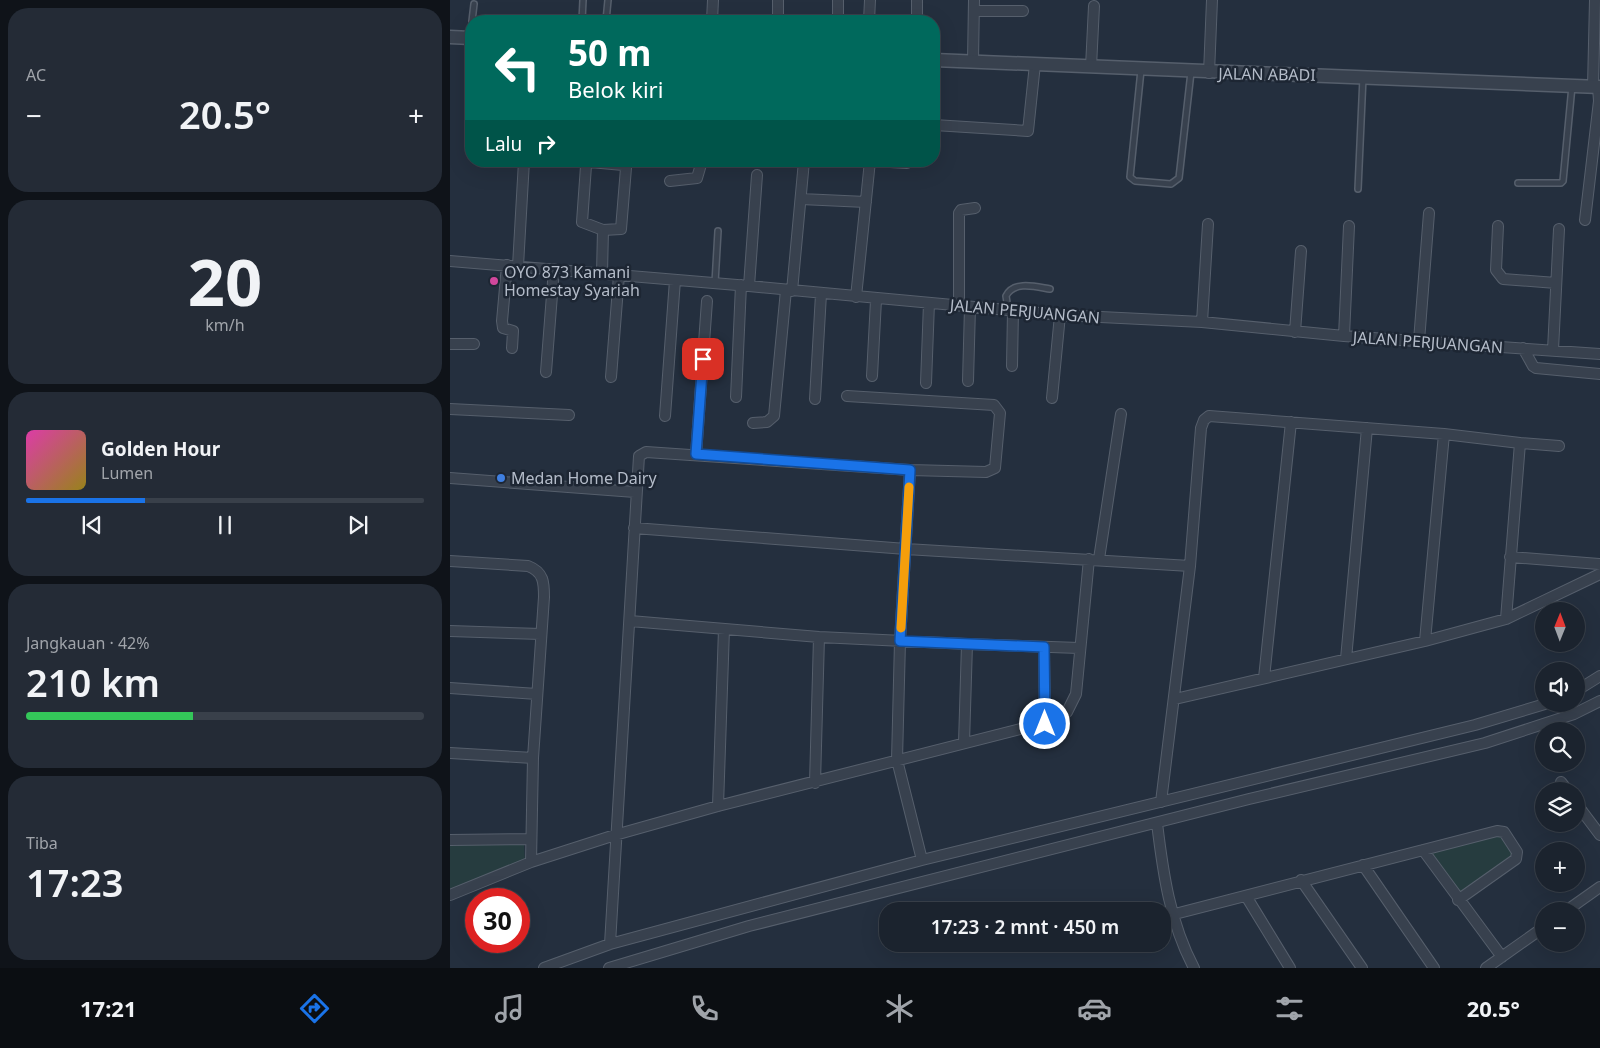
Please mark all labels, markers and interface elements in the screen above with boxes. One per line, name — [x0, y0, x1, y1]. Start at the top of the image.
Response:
text: 50 m — [568, 29, 651, 76]
icon: left — [485, 35, 550, 100]
street label: JALAN ABADI — [1216, 62, 1316, 86]
text: AC — [26, 64, 46, 86]
text: Belok kiri — [568, 74, 663, 104]
text: 20.5° — [179, 88, 271, 140]
text: − — [26, 96, 42, 134]
text: + — [408, 96, 424, 134]
icon: right — [532, 130, 560, 158]
text: Lalu — [485, 131, 522, 157]
text: 20 — [188, 237, 262, 325]
place label: OYO 873 Kamani Homestay Syariah — [504, 261, 640, 301]
marker: OYO 873 Kamani Homestay Syariah — [488, 275, 500, 287]
street label: JALAN PERJUANGAN — [947, 293, 1101, 329]
text: km/h — [205, 314, 245, 336]
street label: JALAN PERJUANGAN — [1350, 326, 1504, 358]
pin — [682, 338, 724, 380]
icon: arrive — [689, 345, 717, 373]
text: Golden Hour — [101, 436, 220, 462]
text: Lumen — [101, 462, 153, 484]
place label: Medan Home Dairy — [511, 467, 657, 489]
marker: Medan Home Dairy — [495, 472, 507, 484]
icon: previous — [78, 511, 106, 539]
icon: pause — [211, 511, 239, 539]
icon: next — [344, 511, 372, 539]
north arrow — [1535, 602, 1585, 652]
map controls — [1535, 602, 1585, 952]
text: Jangkauan · 42% — [26, 632, 150, 654]
text: 210 km — [26, 656, 160, 708]
button: sound — [1535, 662, 1585, 712]
position arrow — [1018, 697, 1070, 749]
button: search — [1535, 722, 1585, 772]
button: layers — [1535, 782, 1585, 832]
text: Tiba — [26, 832, 58, 854]
button: + — [1535, 842, 1585, 892]
text: 17:23 — [26, 856, 123, 908]
speed limit sign: 30 — [465, 888, 530, 953]
button: − — [1535, 902, 1585, 952]
text: 17:23 · 2 mnt · 450 m — [931, 914, 1119, 940]
icon: directions — [297, 991, 332, 1026]
icon: music — [492, 991, 527, 1026]
icon: phone — [687, 991, 722, 1026]
icon: climate — [882, 991, 917, 1026]
icon: car — [1077, 991, 1112, 1026]
icon: filters — [1272, 991, 1307, 1026]
text: 17:21 — [80, 993, 137, 1023]
text: 20.5° — [1467, 993, 1520, 1023]

